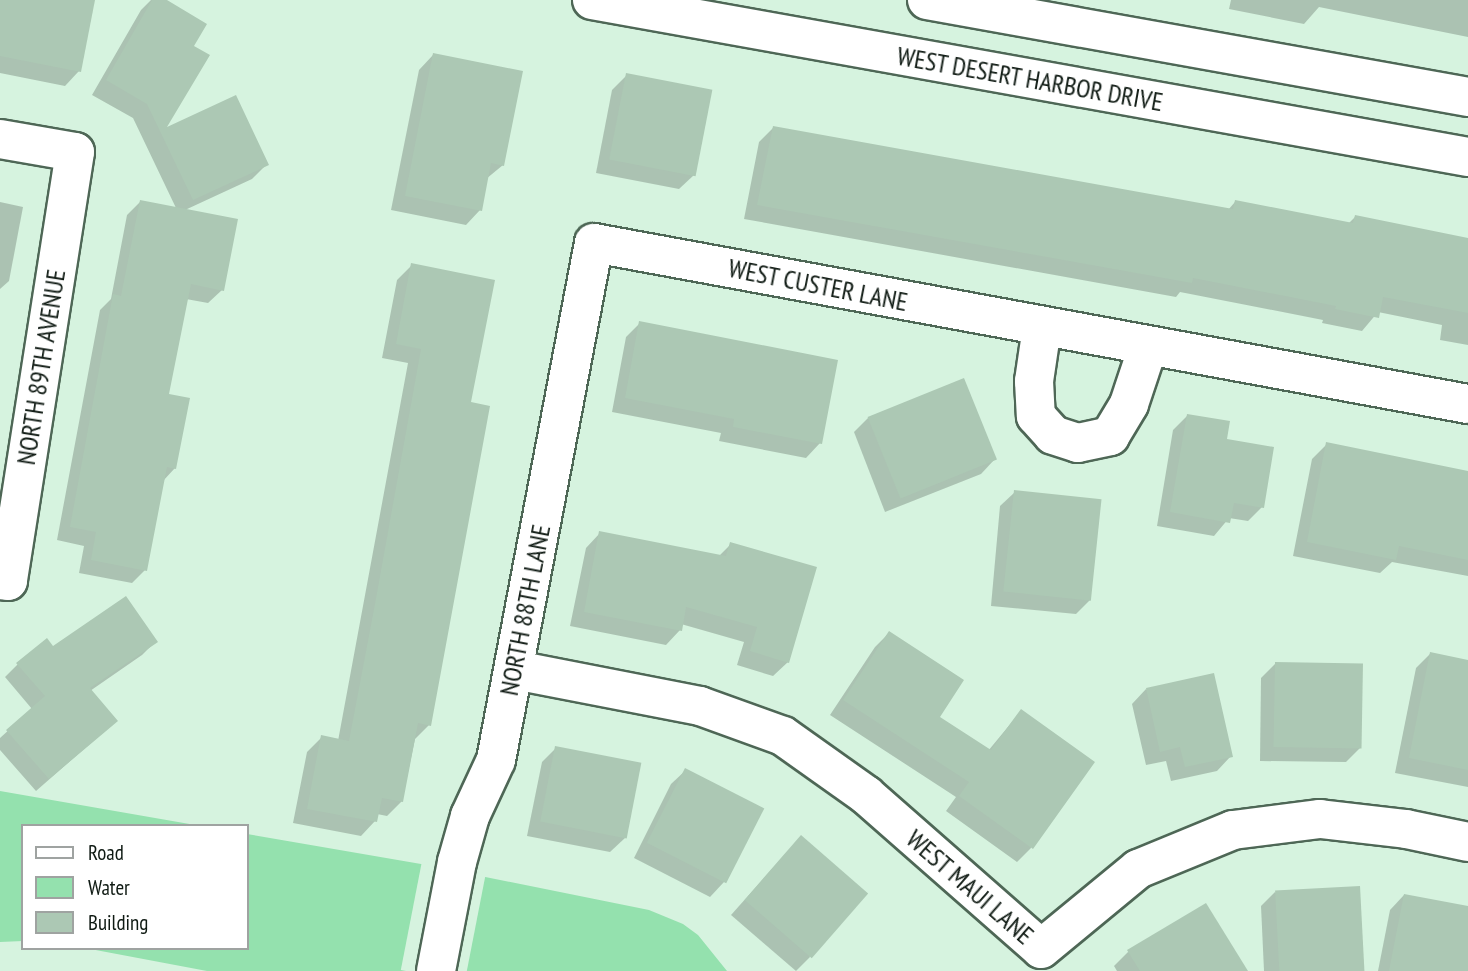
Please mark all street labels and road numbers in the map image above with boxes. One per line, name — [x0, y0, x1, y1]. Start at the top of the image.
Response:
street label: WEST DESERT HARBOR DRIVE — [894, 40, 1166, 118]
street label: WEST CUSTER LANE — [725, 252, 911, 318]
street label: NORTH 89TH AVENUE — [10, 267, 72, 467]
street label: NORTH 88TH LANE — [493, 522, 557, 698]
street label: WEST MAUI LANE — [900, 823, 1040, 951]

